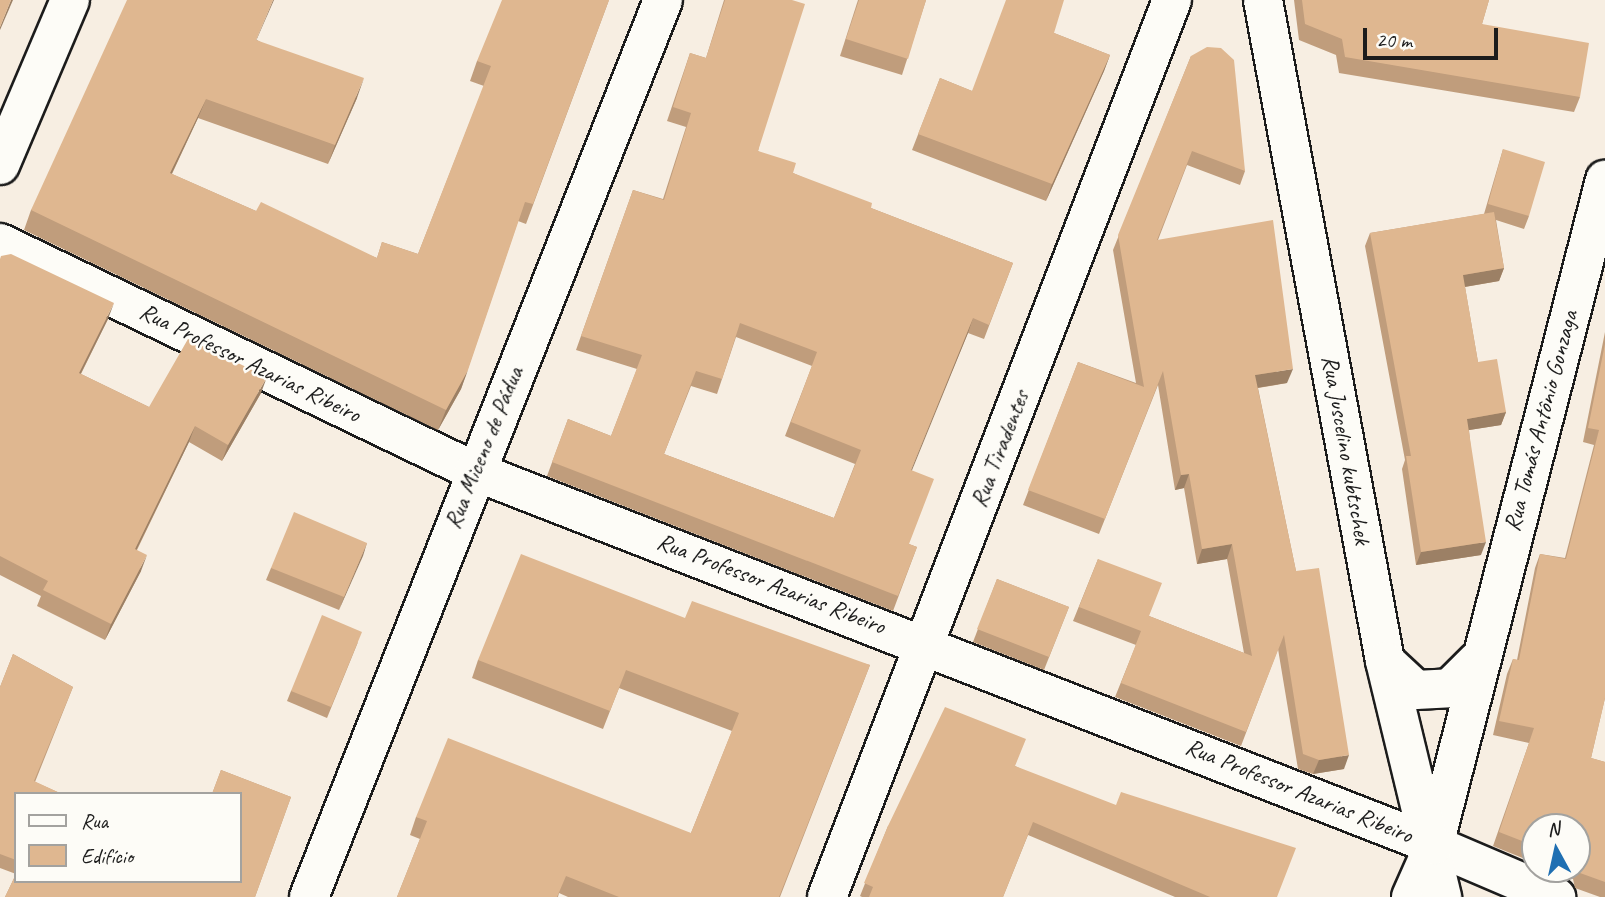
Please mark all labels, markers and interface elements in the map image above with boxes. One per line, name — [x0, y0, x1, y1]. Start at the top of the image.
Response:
scale bar — [1367, 14, 1502, 58]
text: 20 m — [1376, 27, 1412, 53]
street label: Rua Professor Azarias Ribeiro — [134, 297, 366, 429]
street label: Rua Tomás Antônio Gonzaga — [1498, 308, 1584, 534]
street label: Rua Juscelino kubtschek — [1315, 354, 1377, 546]
street label: Rua Miceno de Pádua — [438, 363, 530, 533]
street label: Rua Tiradentes — [965, 387, 1035, 511]
street label: Rua Professor Azarias Ribeiro — [652, 527, 890, 641]
street label: Rua Professor Azarias Ribeiro — [1181, 732, 1417, 850]
legend — [14, 792, 242, 883]
text: Rua — [81, 808, 108, 834]
north arrow — [1521, 813, 1591, 883]
text: N — [1546, 816, 1561, 842]
text: Edifício — [81, 843, 133, 869]

